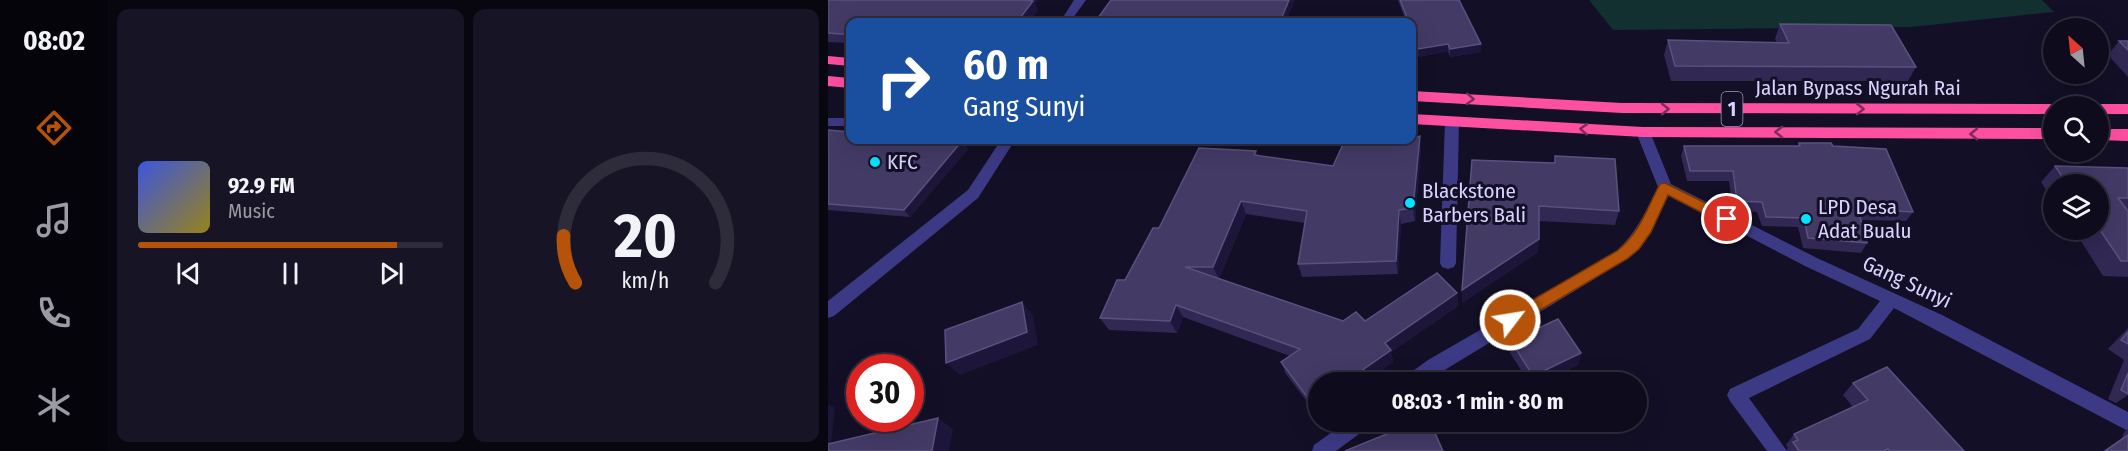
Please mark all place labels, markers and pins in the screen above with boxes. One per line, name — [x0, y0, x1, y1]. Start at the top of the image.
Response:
place label: KFC — [887, 149, 918, 175]
marker: KFC — [868, 155, 882, 169]
place label: Blackstone Barbers Bali — [1422, 178, 1526, 228]
pin — [1701, 193, 1752, 244]
place label: LPD Desa Adat Bualu — [1818, 194, 1911, 244]
marker: Blackstone Barbers Bali — [1403, 196, 1417, 210]
marker: LPD Desa Adat Bualu — [1799, 212, 1813, 226]

